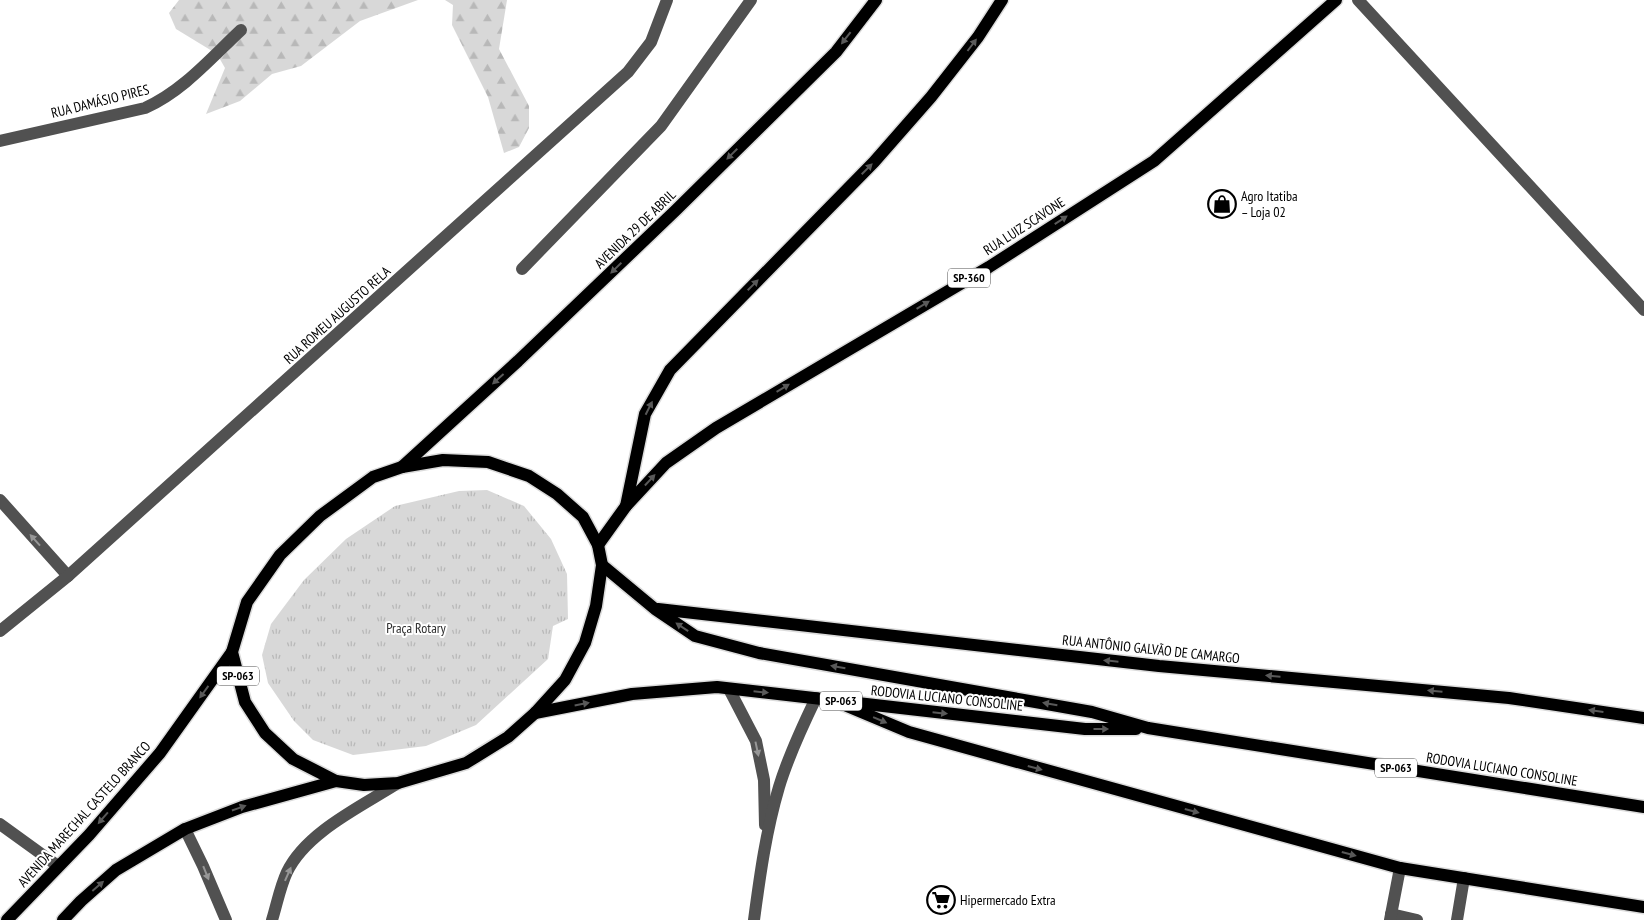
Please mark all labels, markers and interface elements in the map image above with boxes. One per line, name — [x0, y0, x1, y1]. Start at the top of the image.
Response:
one-way arrow — [841, 32, 852, 45]
one-way arrow — [966, 39, 977, 52]
street label: RUA DAMÁSIO PIRES — [49, 80, 151, 122]
one-way arrow — [727, 148, 739, 160]
one-way arrow — [861, 164, 873, 176]
street label: AVENIDA 29 DE ABRIL — [591, 186, 680, 272]
place label: Agro Itatiba – Loja 02 — [1241, 187, 1298, 221]
shop icon: Agro Itatiba – Loja 02 — [1207, 189, 1237, 219]
street label: RUA LUIZ SCAVONE — [980, 193, 1068, 259]
one-way arrow — [1055, 215, 1068, 225]
one-way arrow — [610, 261, 622, 273]
street label: RUA ROMEU AUGUSTO RELA — [280, 262, 394, 368]
road number: SP-360 — [948, 268, 990, 288]
one-way arrow — [747, 279, 759, 291]
one-way arrow — [916, 301, 929, 310]
one-way arrow — [492, 374, 505, 385]
one-way arrow — [775, 384, 790, 392]
one-way arrow — [645, 401, 653, 415]
one-way arrow — [644, 474, 656, 486]
one-way arrow — [30, 533, 41, 546]
park label: Praça Rotary — [386, 619, 447, 637]
one-way arrow — [675, 622, 688, 632]
street label: RUA ANTÔNIO GALVÃO DE CAMARGO — [1061, 631, 1241, 667]
one-way arrow — [1103, 656, 1119, 664]
one-way arrow — [830, 662, 846, 670]
road number: SP-063 — [217, 666, 259, 686]
one-way arrow — [1264, 672, 1280, 680]
street label: RODOVIA LUCIANO CONSOLINE — [870, 681, 1024, 715]
one-way arrow — [199, 685, 209, 698]
one-way arrow — [1426, 687, 1442, 695]
one-way arrow — [753, 688, 769, 696]
road number: SP-063 — [820, 691, 862, 710]
one-way arrow — [575, 699, 591, 707]
one-way arrow — [1042, 700, 1058, 708]
one-way arrow — [1587, 706, 1603, 714]
one-way arrow — [932, 709, 948, 717]
one-way arrow — [873, 717, 887, 725]
one-way arrow — [1094, 725, 1110, 733]
street label: AVENIDA MARECHAL CASTELO BRANCO — [14, 737, 155, 891]
one-way arrow — [753, 741, 761, 756]
street label: RODOVIA LUCIANO CONSOLINE — [1425, 748, 1579, 790]
road number: SP-063 — [1375, 758, 1417, 778]
one-way arrow — [1027, 764, 1043, 772]
one-way arrow — [232, 804, 247, 812]
one-way arrow — [1184, 807, 1199, 815]
one-way arrow — [97, 812, 108, 825]
one-way arrow — [1341, 850, 1356, 858]
one-way arrow — [203, 865, 210, 880]
one-way arrow — [284, 867, 292, 881]
one-way arrow — [91, 880, 103, 892]
supermarket icon: Hipermercado Extra — [926, 885, 956, 915]
place label: Hipermercado Extra — [960, 891, 1056, 909]

